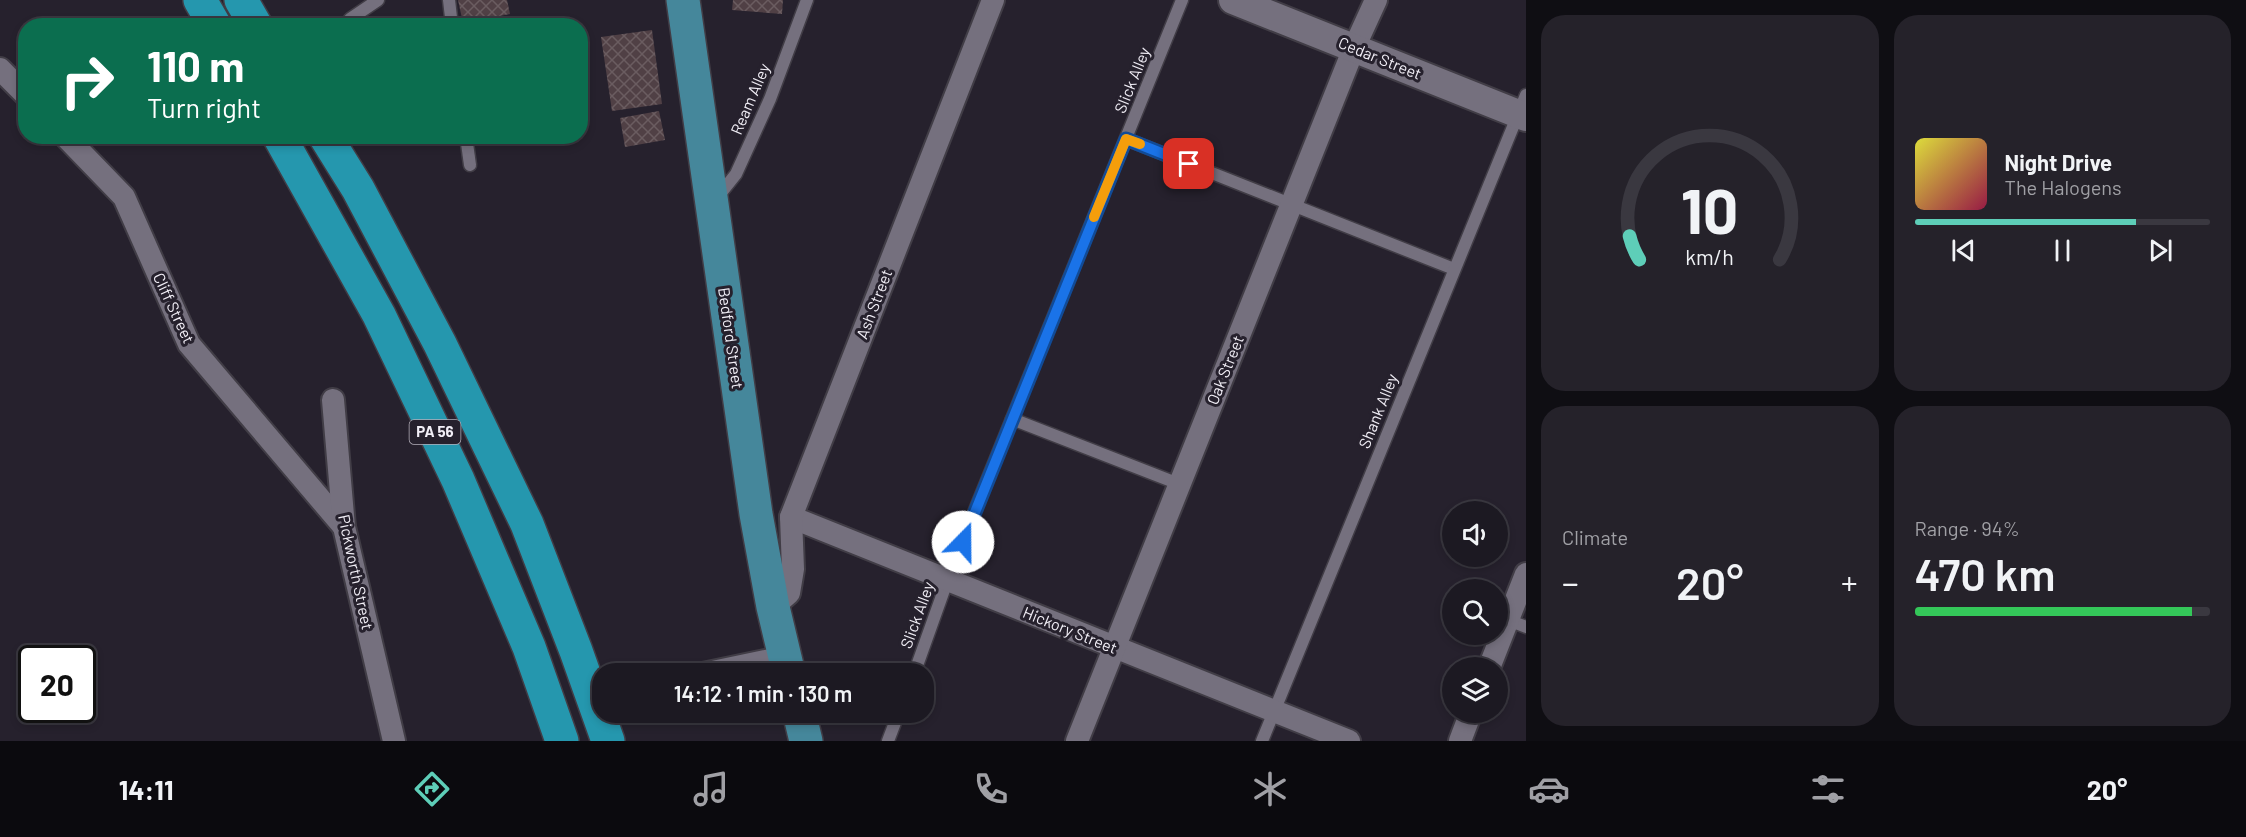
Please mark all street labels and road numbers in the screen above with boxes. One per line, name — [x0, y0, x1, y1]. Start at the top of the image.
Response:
street label: Cedar Street — [1336, 32, 1424, 83]
street label: Slick Alley — [1110, 44, 1154, 116]
street label: Ream Alley — [726, 60, 773, 137]
street label: Ash Street — [852, 266, 895, 341]
street label: Cliff Street — [150, 269, 199, 346]
street label: Bedford Street — [715, 286, 748, 390]
street label: Oak Street — [1202, 332, 1247, 407]
street label: Shank Alley — [1354, 370, 1401, 451]
road number: PA 56 — [410, 420, 460, 444]
street label: Pickworth Street — [335, 513, 378, 631]
street label: Slick Alley — [896, 578, 938, 651]
street label: Hickory Street — [1020, 602, 1120, 657]

